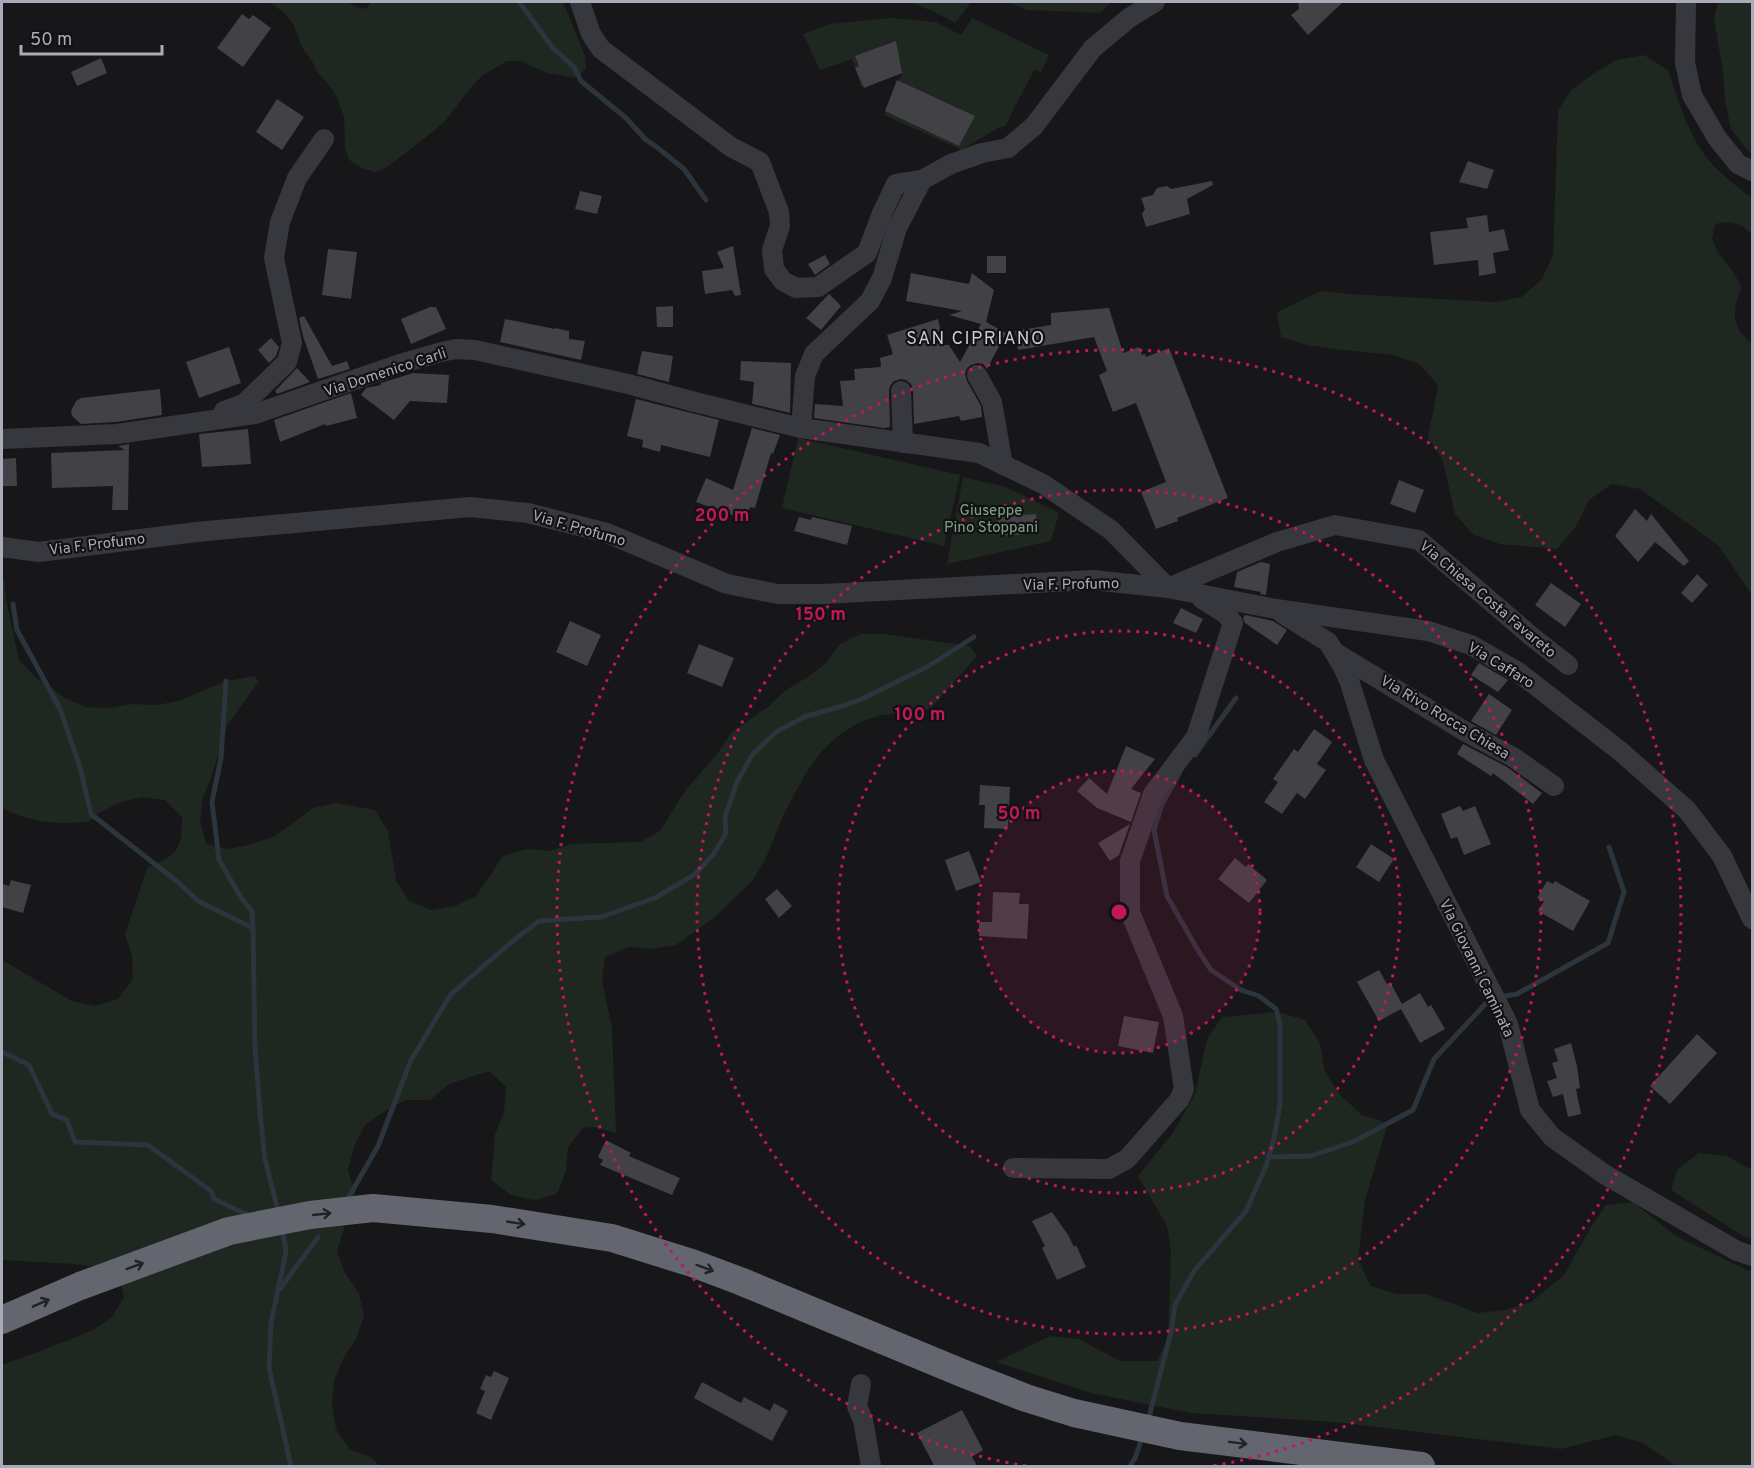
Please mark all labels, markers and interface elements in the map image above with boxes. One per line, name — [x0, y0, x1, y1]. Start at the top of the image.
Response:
scale bar — [21, 18, 162, 56]
text: 50 m — [30, 29, 72, 52]
district label: SAN CIPRIANO — [906, 328, 1046, 351]
street label: Via Domenico Carli — [322, 345, 449, 402]
park label: Giuseppe Pino Stoppani — [944, 502, 1038, 538]
text: 200 m — [694, 505, 750, 528]
street label: Via F. Profumo — [530, 507, 628, 552]
street label: Via F. Profumo — [48, 530, 146, 561]
street label: Via Chiesa Costa Favareto — [1415, 537, 1559, 663]
street label: Via F. Profumo — [1023, 575, 1120, 596]
text: 150 m — [796, 604, 846, 627]
street label: Via Caffaro — [1463, 639, 1537, 694]
street label: Via Rivo Rocca Chiesa — [1376, 672, 1512, 764]
text: 100 m — [894, 704, 946, 727]
text: 50 m — [997, 803, 1041, 826]
street label: Via Giovanni Caminata — [1434, 897, 1517, 1041]
centre of rings — [1109, 902, 1129, 922]
one-way arrow — [311, 1208, 331, 1219]
one-way arrow — [505, 1217, 525, 1228]
one-way arrow — [125, 1259, 143, 1270]
one-way arrow — [695, 1263, 714, 1274]
one-way arrow — [31, 1297, 49, 1308]
one-way arrow — [1228, 1438, 1248, 1449]

